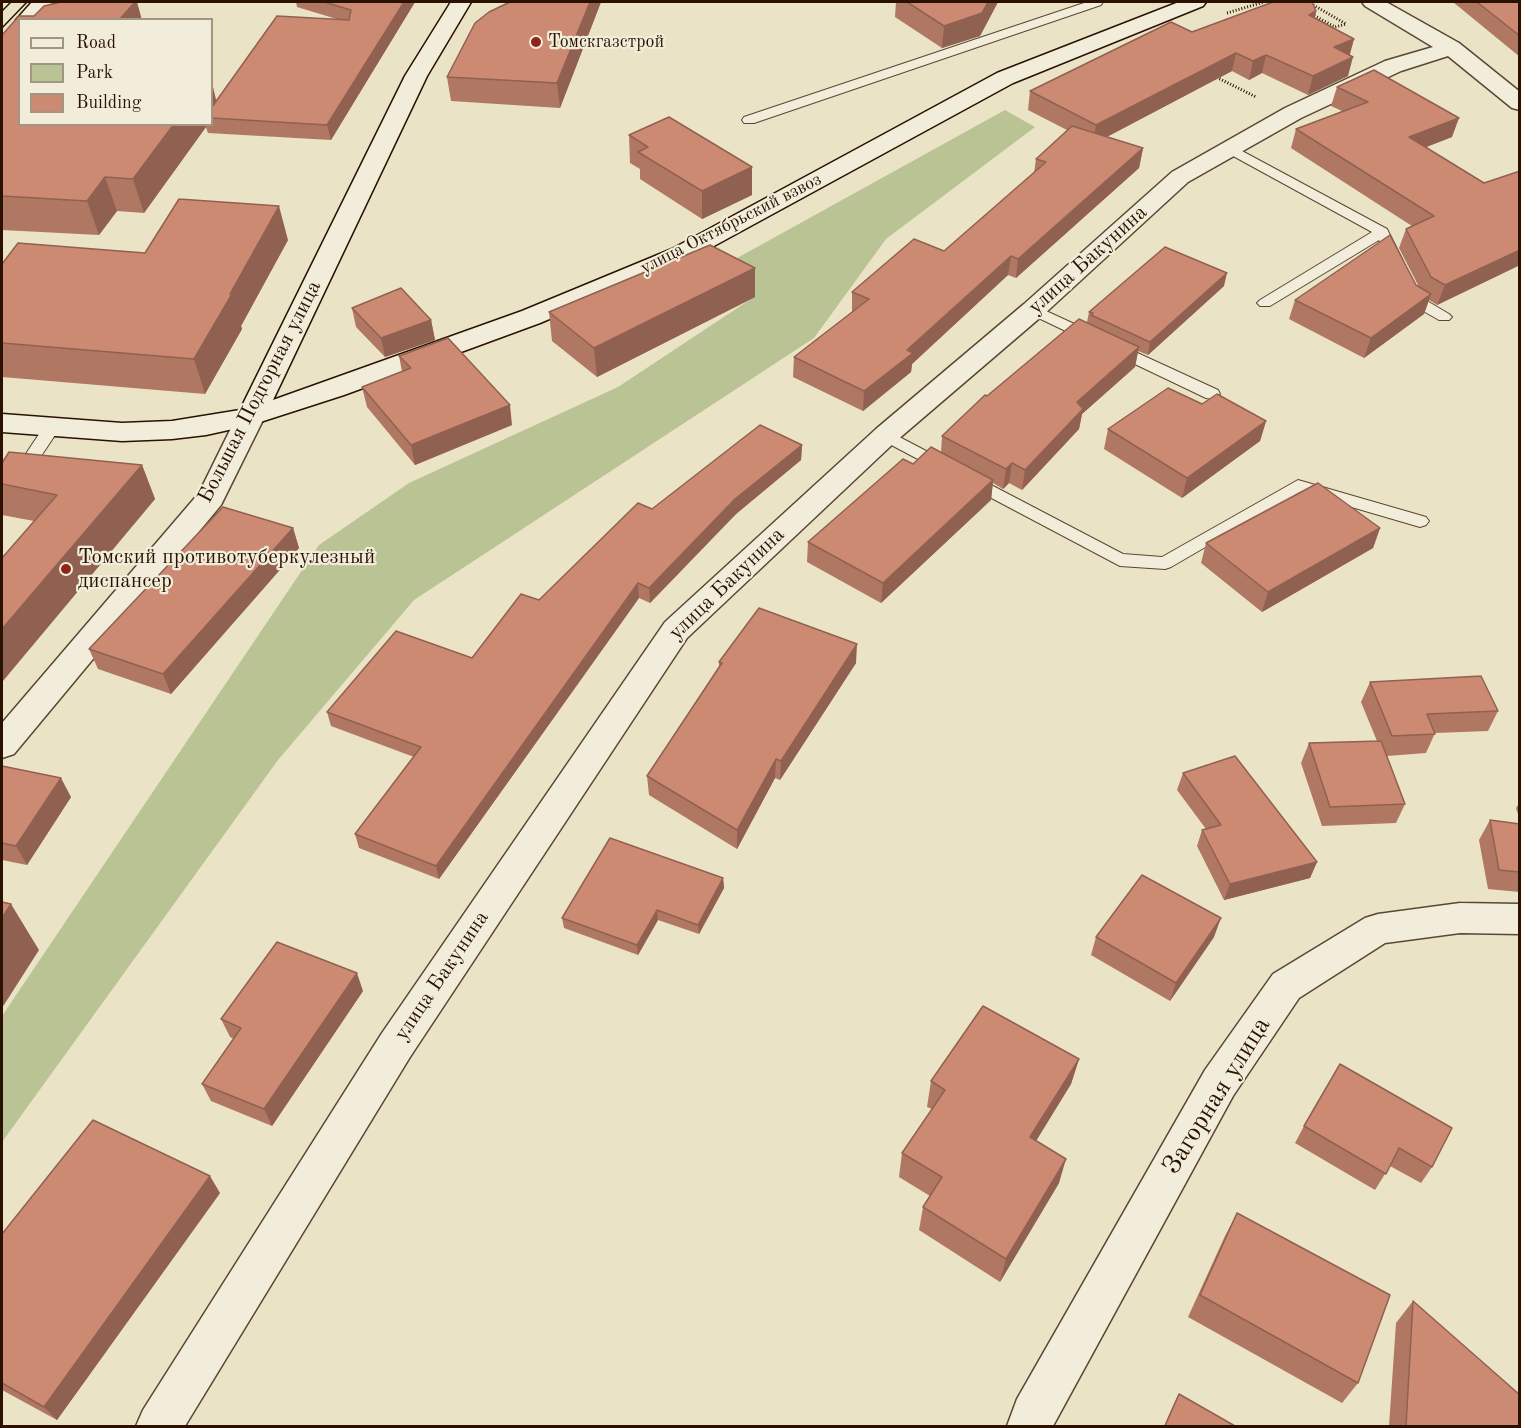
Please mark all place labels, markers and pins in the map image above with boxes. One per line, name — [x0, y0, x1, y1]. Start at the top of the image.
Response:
place label: Томскгазстрой — [548, 31, 664, 53]
marker: Томскгазстрой — [529, 35, 543, 49]
place label: Томский противотуберкулезный диспансер — [78, 544, 375, 594]
marker: Томский противотуберкулезный диспансер — [59, 562, 73, 576]

